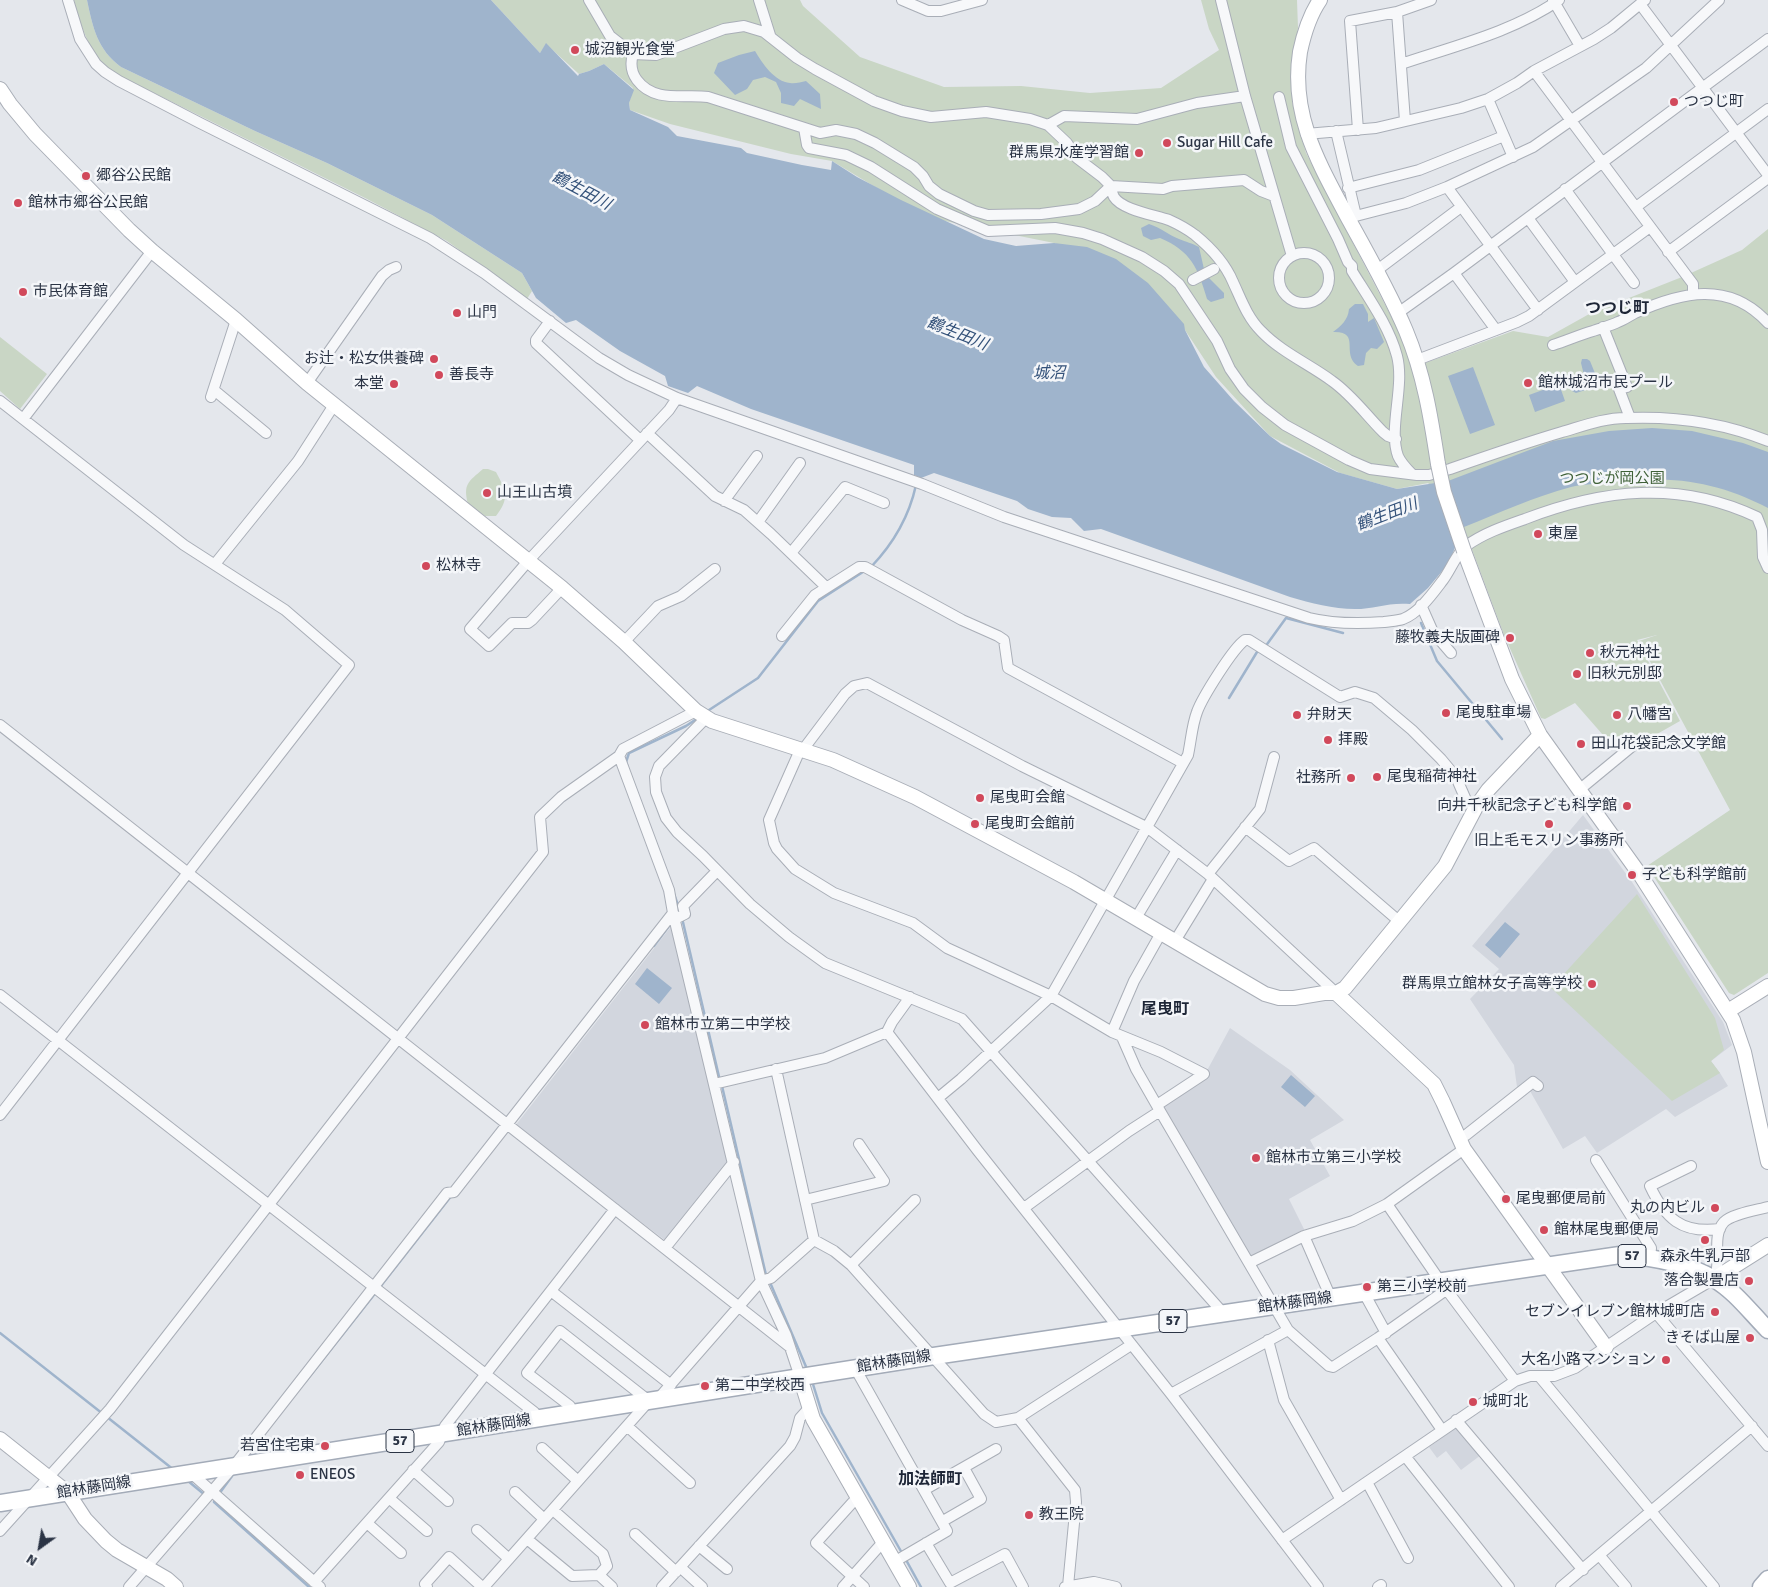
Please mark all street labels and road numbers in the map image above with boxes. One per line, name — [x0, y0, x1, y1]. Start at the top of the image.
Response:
road number: 57 — [1618, 1244, 1646, 1268]
street label: 館林藤岡線 — [1257, 1289, 1333, 1317]
road number: 57 — [1159, 1310, 1187, 1332]
street label: 館林藤岡線 — [856, 1347, 932, 1377]
street label: 館林藤岡線 — [456, 1411, 532, 1441]
road number: 57 — [386, 1430, 414, 1452]
street label: 館林藤岡線 — [56, 1473, 132, 1503]

